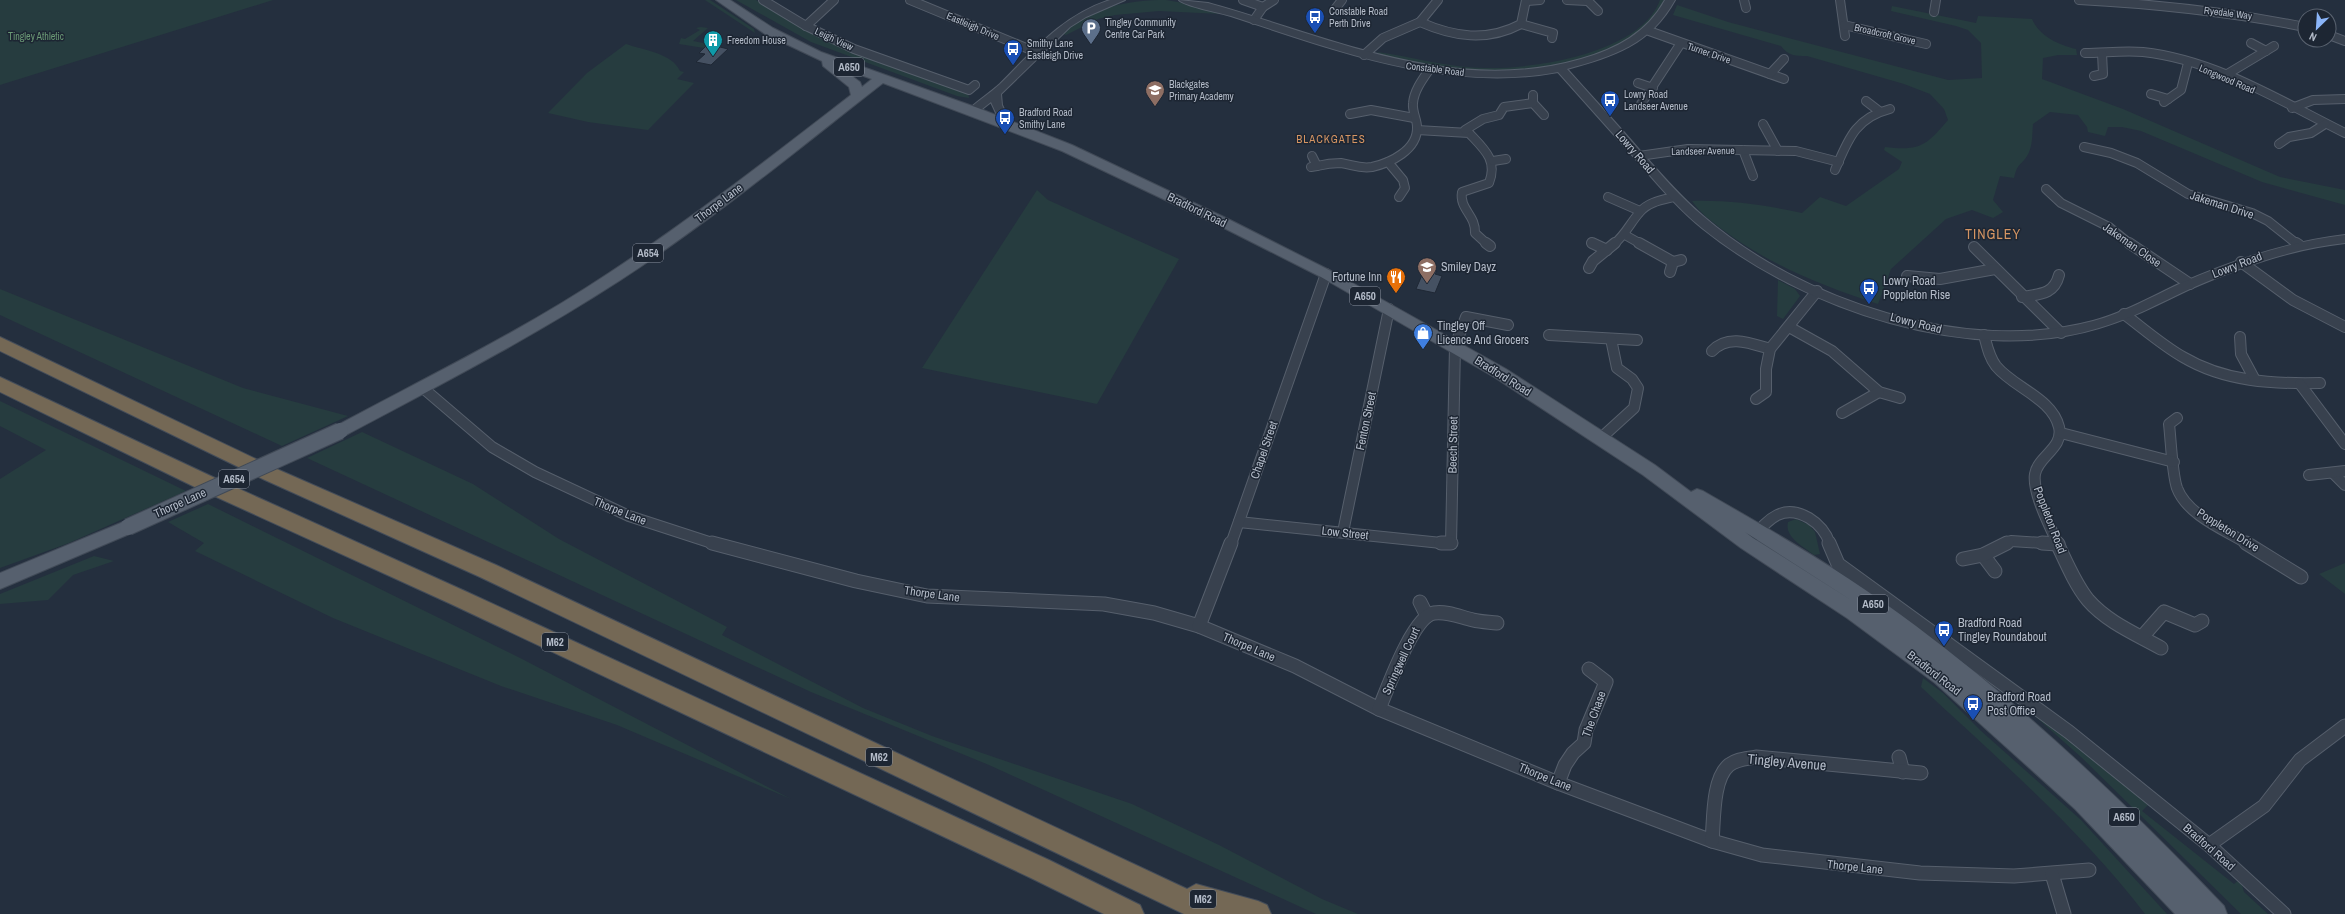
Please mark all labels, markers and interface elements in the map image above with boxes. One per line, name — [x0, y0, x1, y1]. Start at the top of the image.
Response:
street label: Ryedale Way — [2203, 4, 2254, 23]
place label: Constable Road Perth Drive — [1329, 5, 1388, 30]
bus stop icon: Constable Road Perth Drive — [1304, 6, 1326, 34]
north arrow — [2297, 8, 2337, 48]
street label: Eastleigh Drive — [945, 9, 1002, 43]
place label: Tingley Community Centre Car Park — [1105, 16, 1177, 41]
parking icon: Tingley Community Centre Car Park — [1080, 17, 1102, 45]
street label: Broadcroft Grove — [1853, 21, 1917, 47]
street label: Leigh View — [813, 24, 855, 54]
building icon: Freedom House — [702, 29, 724, 57]
text: N — [2307, 29, 2319, 45]
park label: Tingley Athletic — [8, 30, 64, 43]
place label: Freedom House — [727, 34, 786, 47]
place label: Smithy Lane Eastleigh Drive — [1027, 37, 1084, 62]
bus stop icon: Smithy Lane Eastleigh Drive — [1002, 38, 1024, 66]
street label: Turner Drive — [1685, 39, 1733, 67]
road number: A650 — [834, 58, 864, 76]
street label: Constable Road — [1405, 59, 1465, 79]
street label: Longwood Road — [2197, 61, 2257, 97]
place label: Blackgates Primary Academy — [1169, 78, 1235, 103]
school or university icon: Blackgates Primary Academy — [1144, 79, 1166, 107]
place label: Lowry Road Landseer Avenue — [1624, 88, 1688, 113]
bus stop icon: Lowry Road Landseer Avenue — [1599, 89, 1621, 117]
place label: Bradford Road Smithy Lane — [1019, 106, 1072, 131]
bus stop icon: Bradford Road Smithy Lane — [994, 107, 1016, 135]
street label: Lowry Road — [1612, 127, 1658, 177]
district label: BLACKGATES — [1296, 132, 1366, 146]
street label: Landseer Avenue — [1671, 144, 1735, 158]
street label: Thorpe Lane — [692, 180, 746, 226]
street label: Jakeman Drive — [2188, 187, 2256, 223]
street label: Bradford Road — [1165, 189, 1229, 231]
street label: Jakeman Close — [2100, 219, 2164, 271]
district label: TINGLEY — [1965, 225, 2021, 243]
road number: A654 — [633, 244, 663, 262]
street label: Lowry Road — [2210, 248, 2264, 282]
school or university icon: Smiley Dayz — [1416, 256, 1438, 284]
place label: Smiley Dayz — [1441, 259, 1496, 275]
restaurant icon: Fortune Inn — [1385, 266, 1407, 294]
place label: Fortune Inn — [1332, 269, 1382, 285]
place label: Lowry Road Poppleton Rise — [1883, 273, 1950, 303]
bus stop icon: Lowry Road Poppleton Rise — [1858, 277, 1880, 305]
road number: A650 — [1350, 287, 1380, 305]
street label: Lowry Road — [1889, 309, 1943, 337]
place label: Tingley Off Licence And Grocers — [1437, 318, 1529, 348]
shop icon: Tingley Off Licence And Grocers — [1412, 322, 1434, 350]
street label: Bradford Road — [1472, 352, 1534, 400]
street label: Fenton Street — [1352, 390, 1380, 452]
street label: Beech Street — [1445, 416, 1461, 474]
street label: Chapel Street — [1247, 419, 1281, 481]
road number: A654 — [219, 470, 249, 488]
street label: Thorpe Lane — [151, 484, 209, 522]
street label: Poppleton Road — [2030, 484, 2070, 556]
street label: Thorpe Lane — [591, 493, 649, 529]
street label: Poppleton Drive — [2194, 505, 2262, 555]
street label: Low Street — [1321, 523, 1369, 543]
street label: Thorpe Lane — [903, 582, 961, 606]
road number: A650 — [1858, 595, 1888, 613]
place label: Bradford Road Tingley Roundabout — [1958, 615, 2047, 645]
bus stop icon: Bradford Road Tingley Roundabout — [1933, 619, 1955, 647]
street label: Springwell Court — [1378, 624, 1424, 697]
street label: Thorpe Lane — [1220, 629, 1278, 665]
road number: M62 — [542, 633, 568, 651]
street label: Bradford Road — [1904, 647, 1964, 699]
street label: The Chase — [1578, 689, 1610, 739]
place label: Bradford Road Post Office — [1987, 689, 2051, 719]
bus stop icon: Bradford Road Post Office — [1962, 693, 1984, 721]
road number: M62 — [866, 748, 892, 766]
street label: Tingley Avenue — [1747, 750, 1827, 774]
street label: Thorpe Lane — [1516, 759, 1574, 795]
road number: A650 — [2109, 808, 2139, 826]
street label: Bradford Road — [2180, 820, 2238, 874]
street label: Thorpe Lane — [1826, 856, 1884, 878]
road number: M62 — [1190, 890, 1216, 908]

